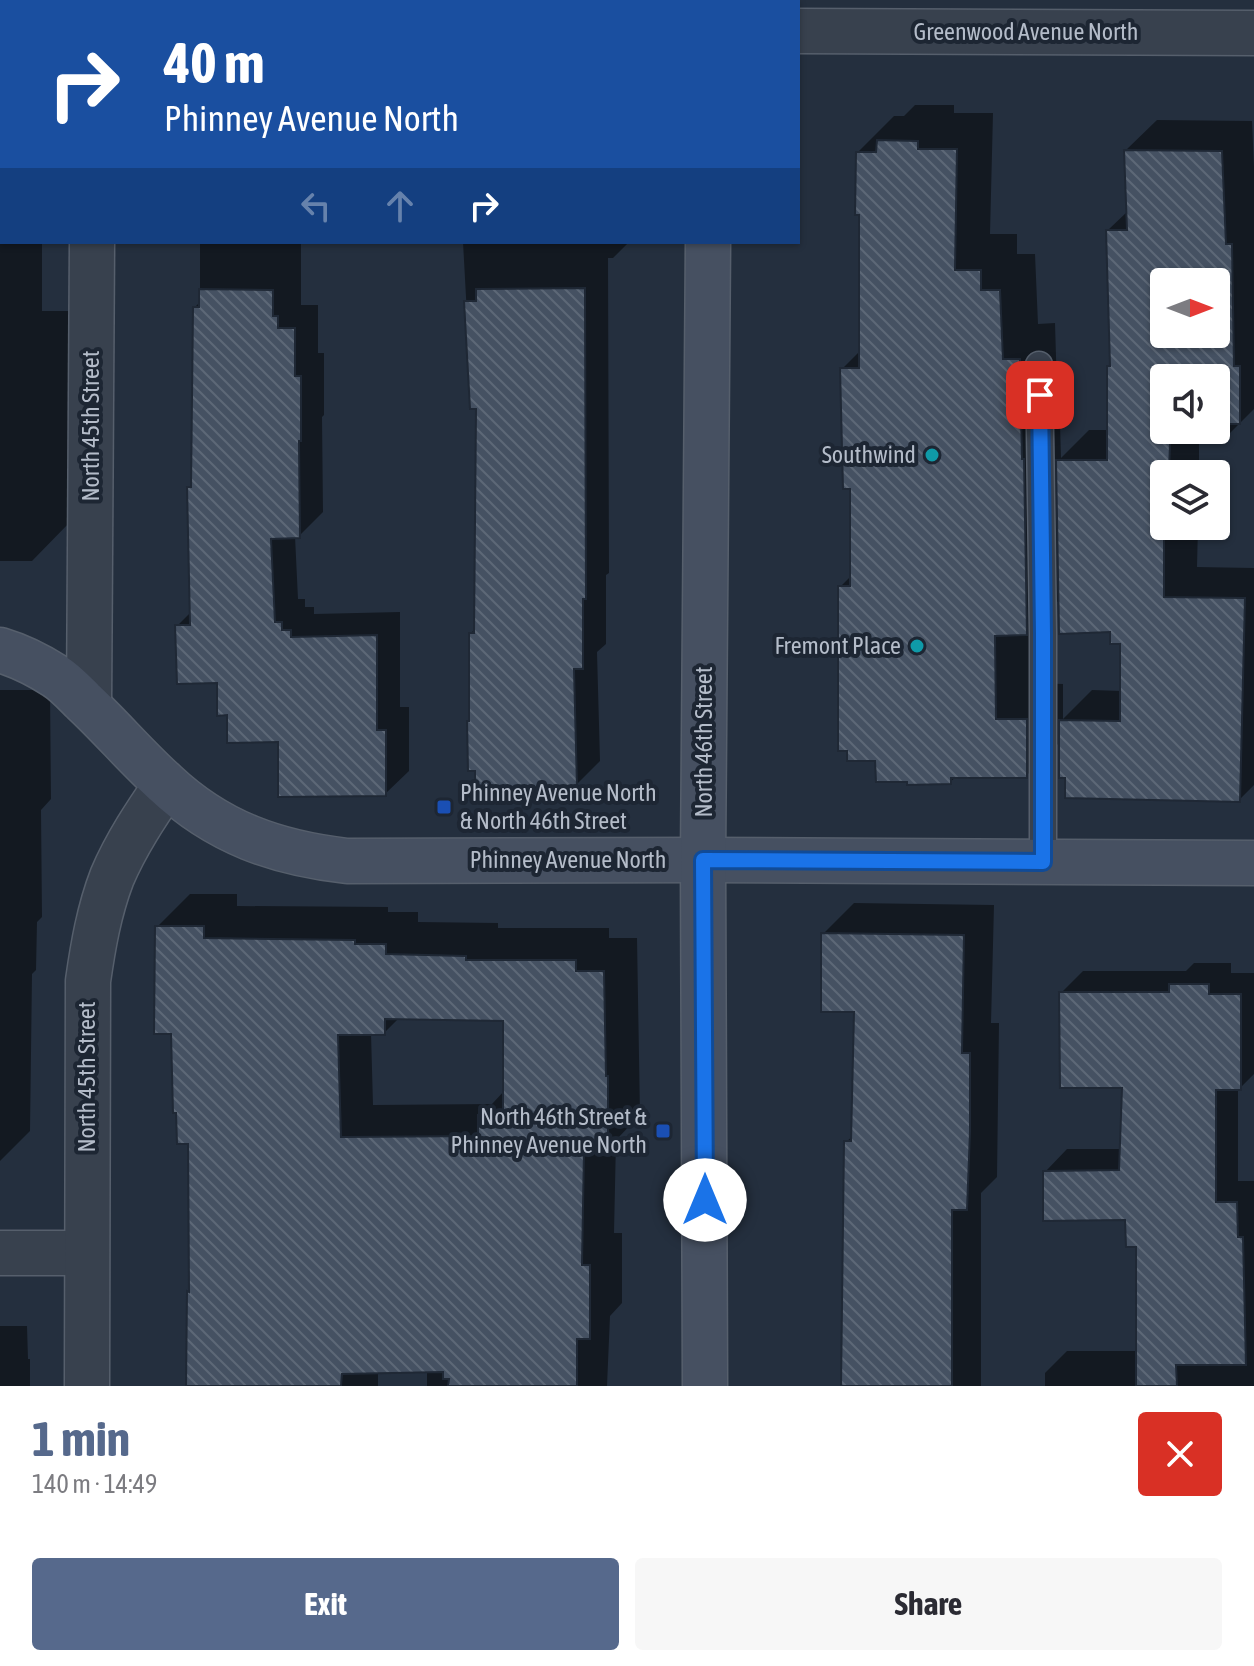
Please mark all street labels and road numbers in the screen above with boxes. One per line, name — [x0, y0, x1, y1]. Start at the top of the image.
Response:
street label: Greenwood Avenue North — [914, 18, 1138, 45]
street label: North 45th Street — [77, 350, 104, 502]
street label: North 46th Street — [690, 666, 717, 818]
street label: Phinney Avenue North — [470, 846, 666, 873]
street label: North 45th Street — [73, 1001, 100, 1153]

